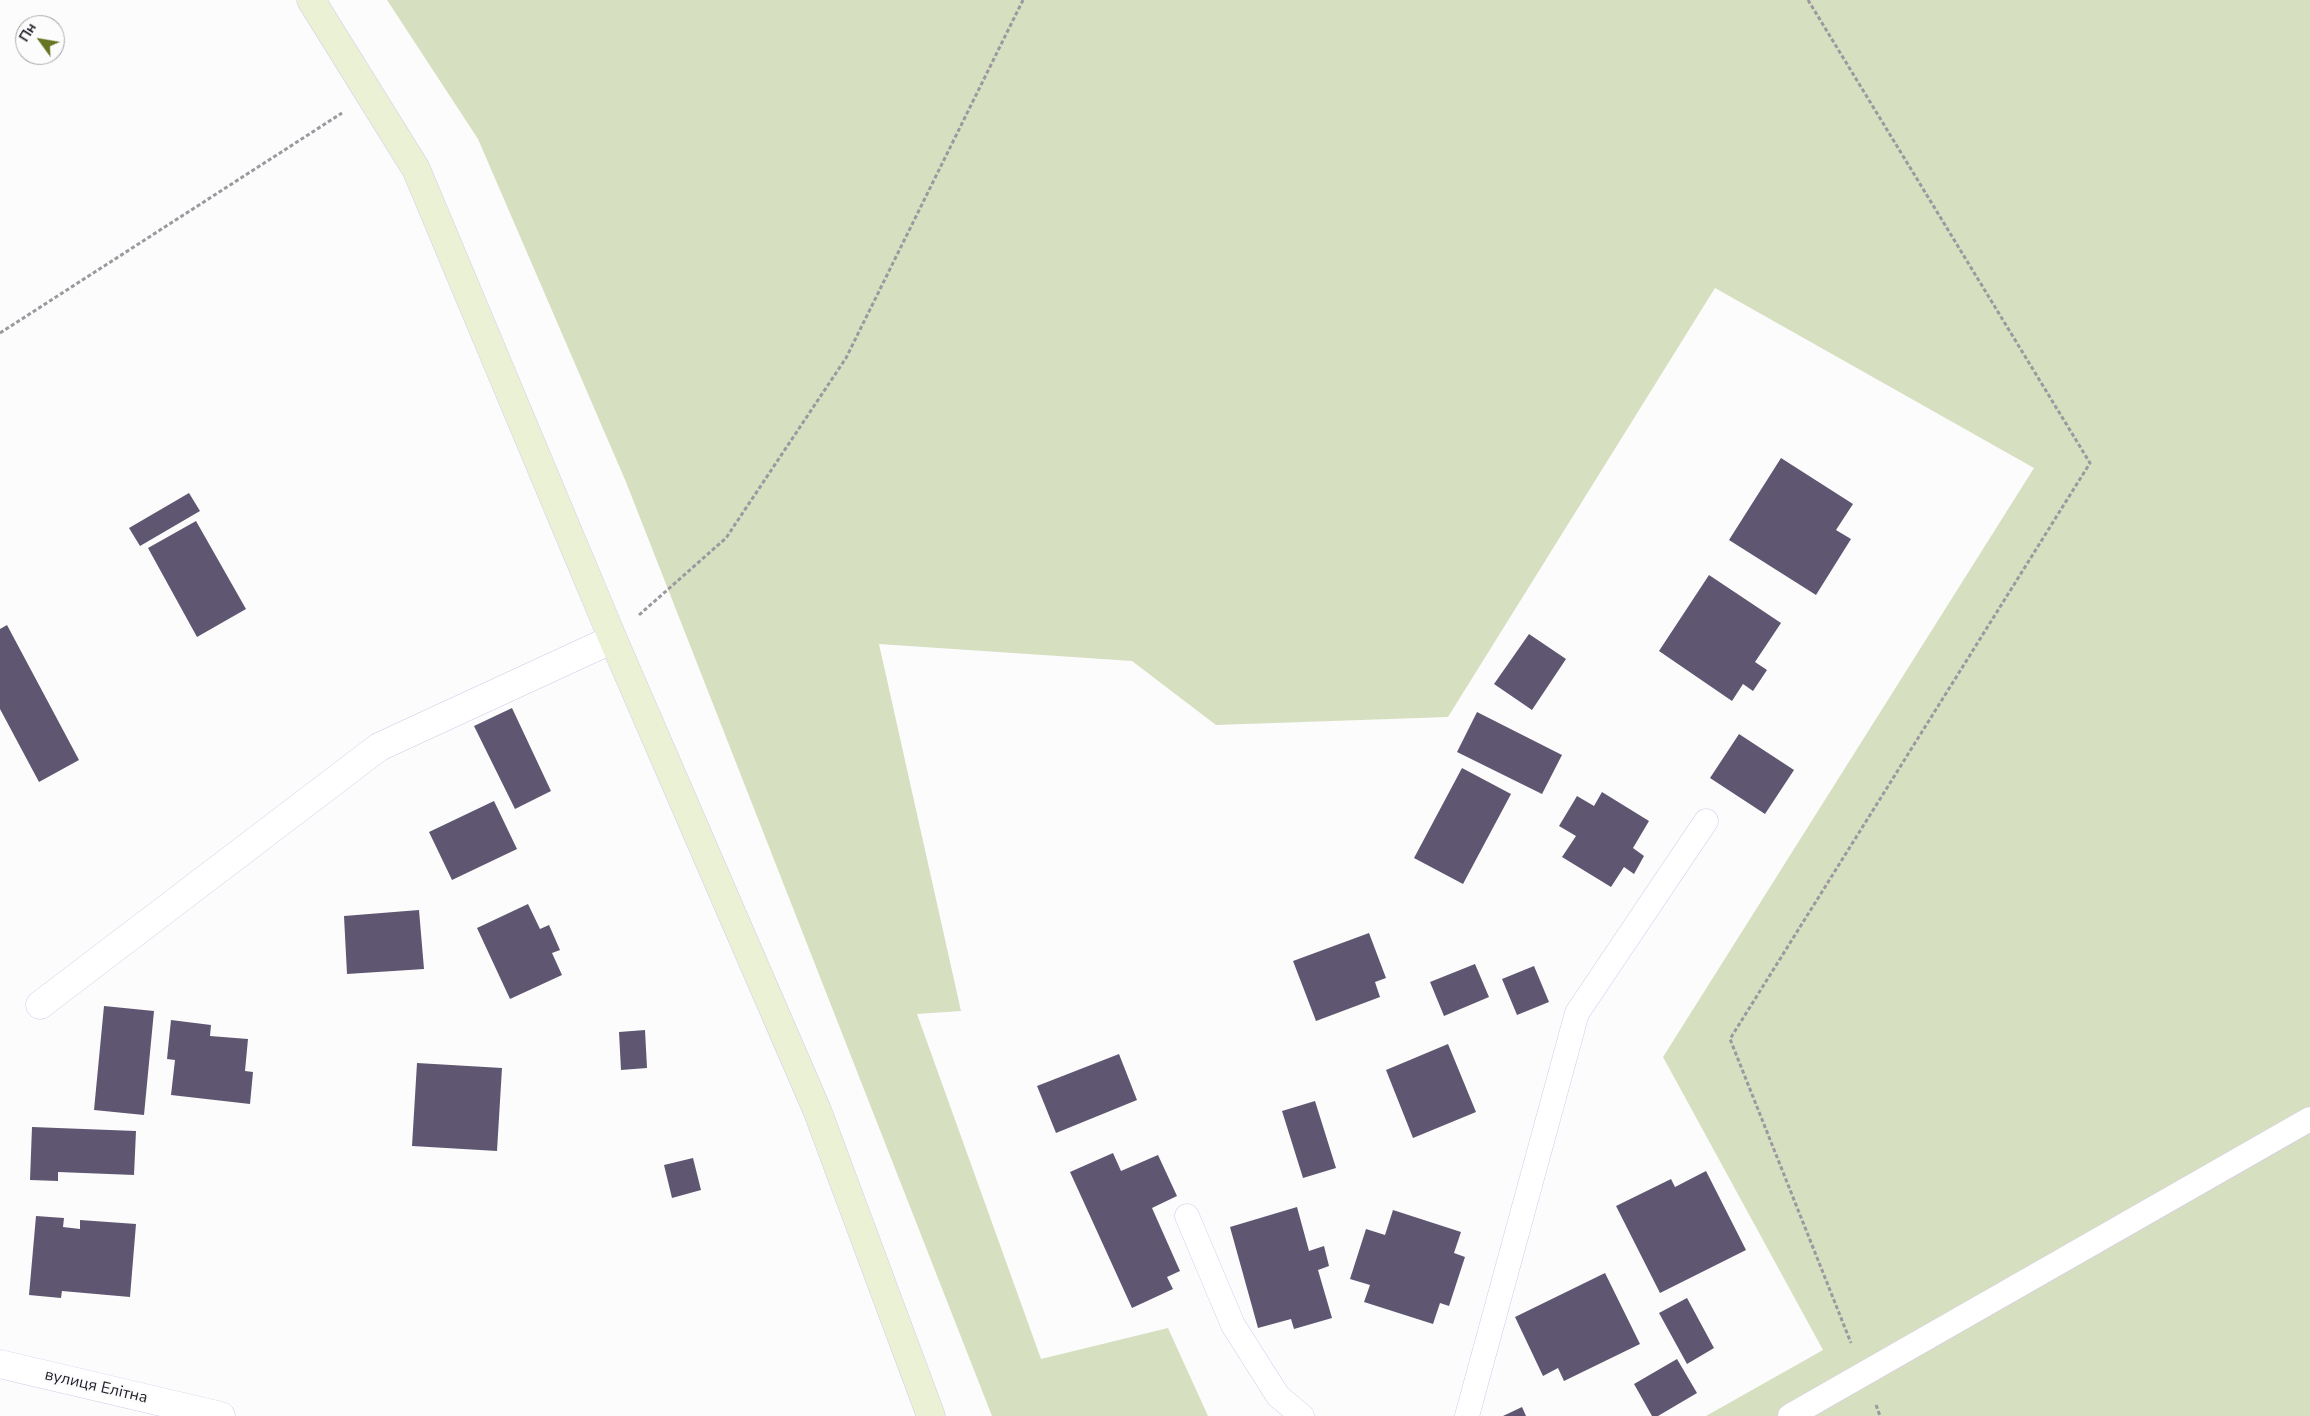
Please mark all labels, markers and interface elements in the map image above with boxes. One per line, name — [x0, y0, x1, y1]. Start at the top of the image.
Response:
north arrow — [15, 15, 65, 65]
text: Пн — [15, 19, 41, 46]
street label: вулиця Елітна — [43, 1366, 149, 1408]

